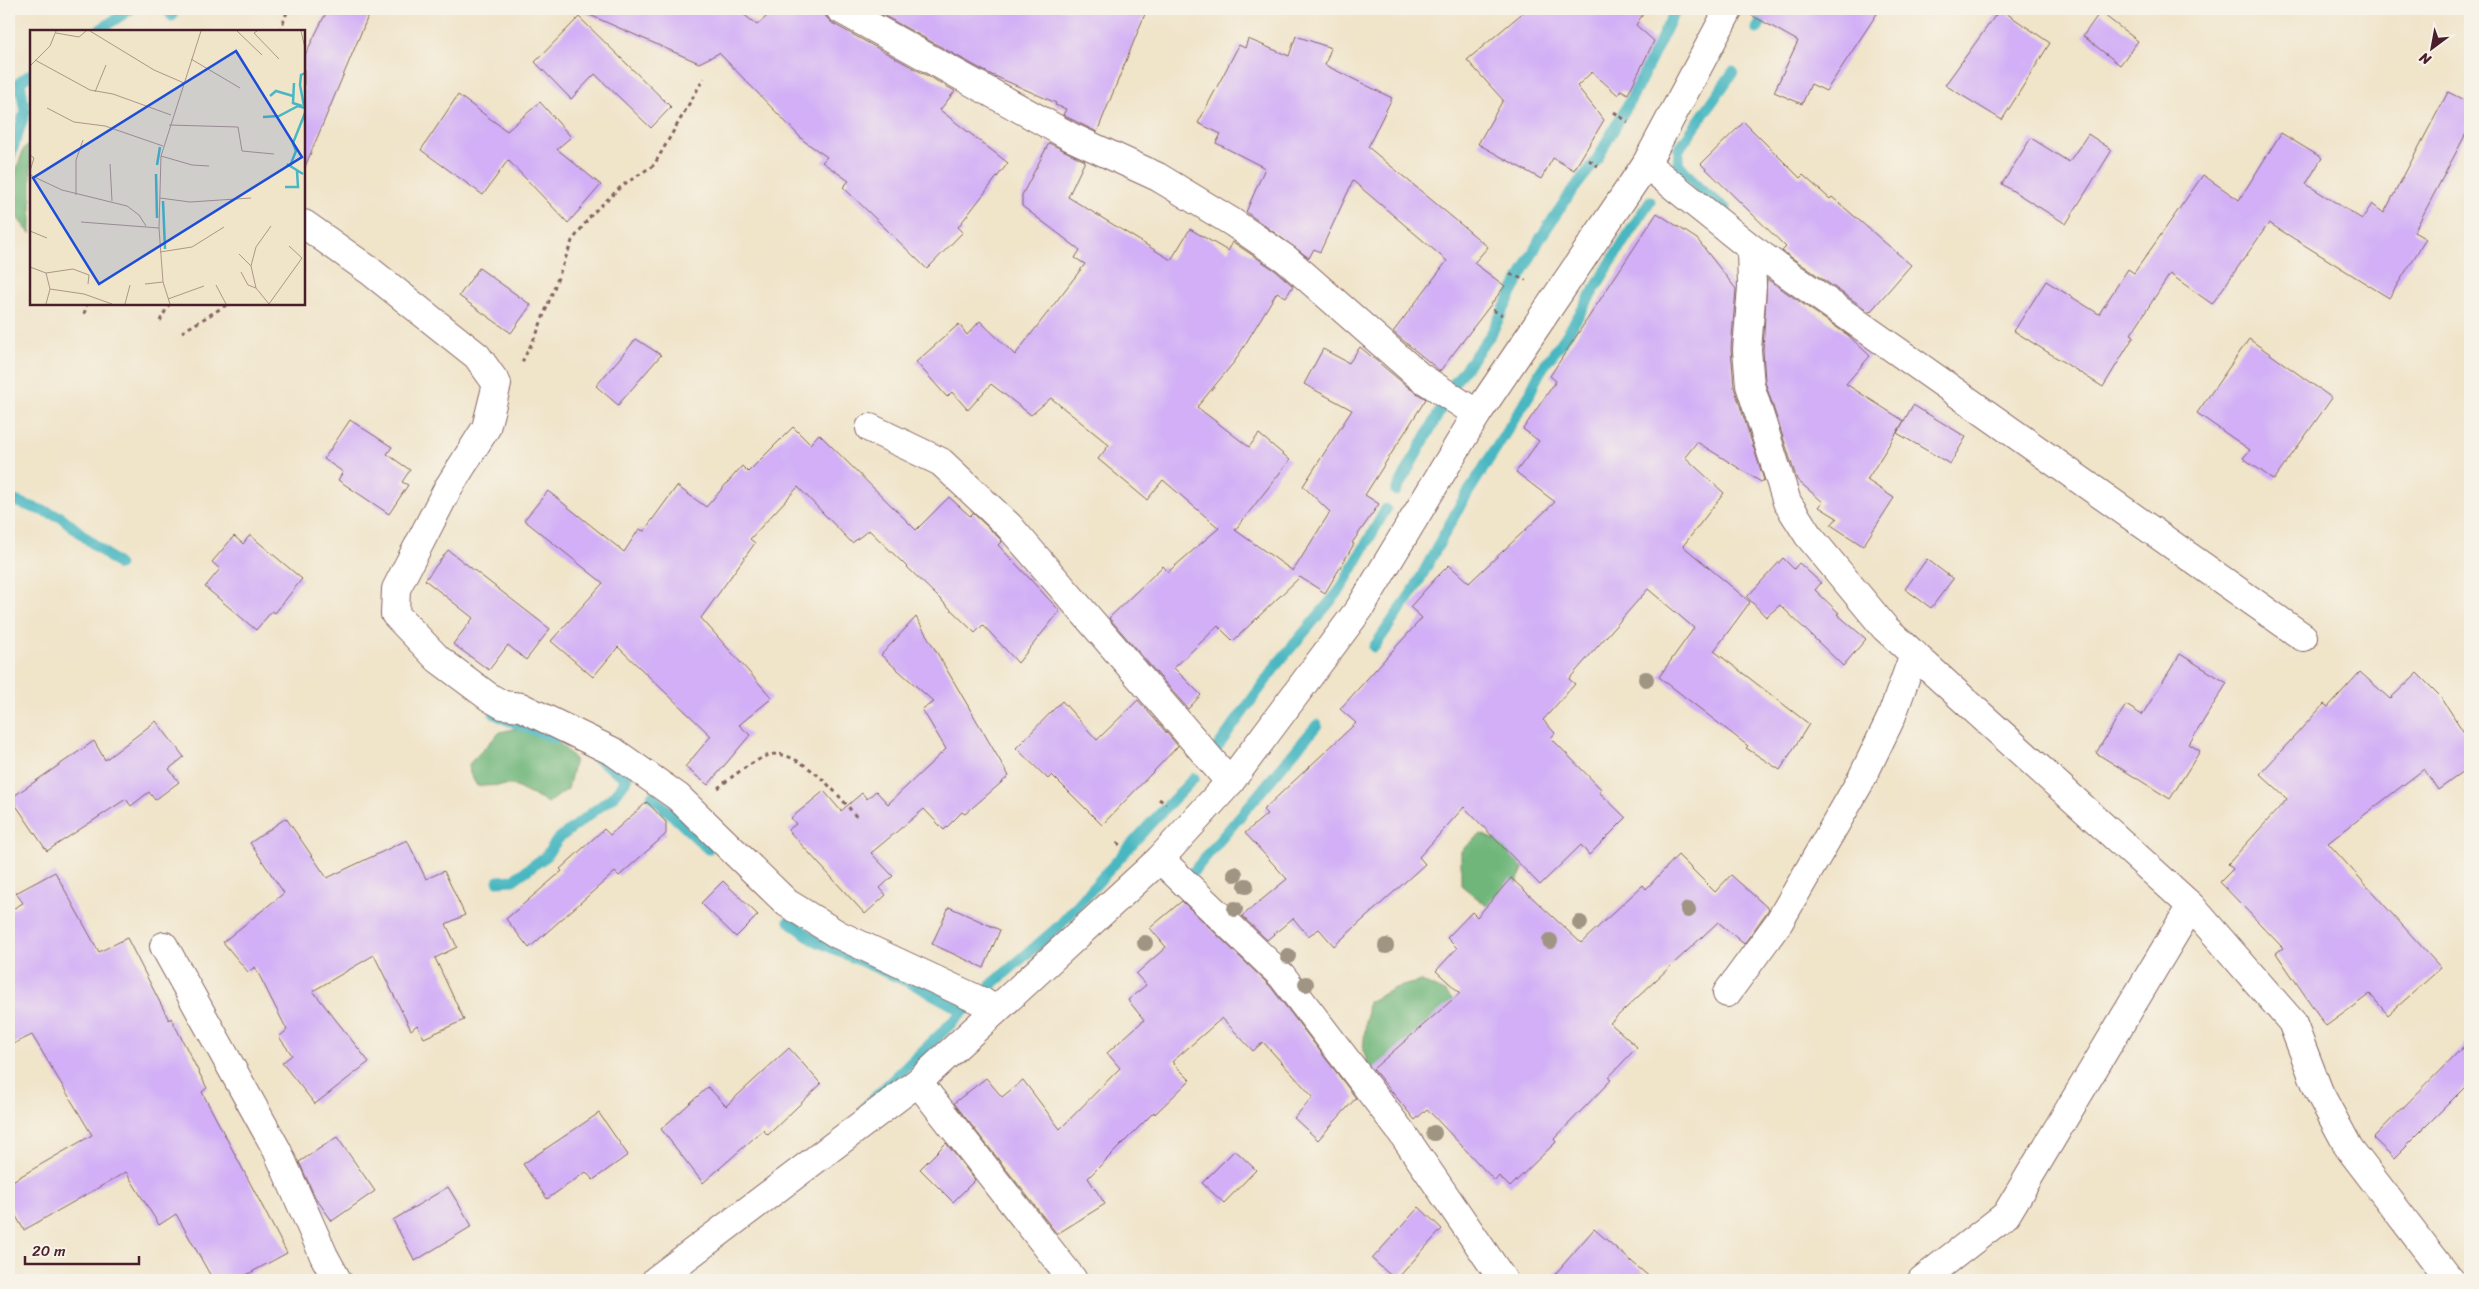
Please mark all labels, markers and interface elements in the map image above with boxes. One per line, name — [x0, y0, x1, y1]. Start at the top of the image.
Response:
north arrow — [2406, 22, 2456, 72]
inset map — [30, 30, 305, 305]
text: N — [2414, 45, 2437, 72]
scale bar — [25, 1234, 139, 1266]
text: 20 m — [32, 1238, 66, 1264]

